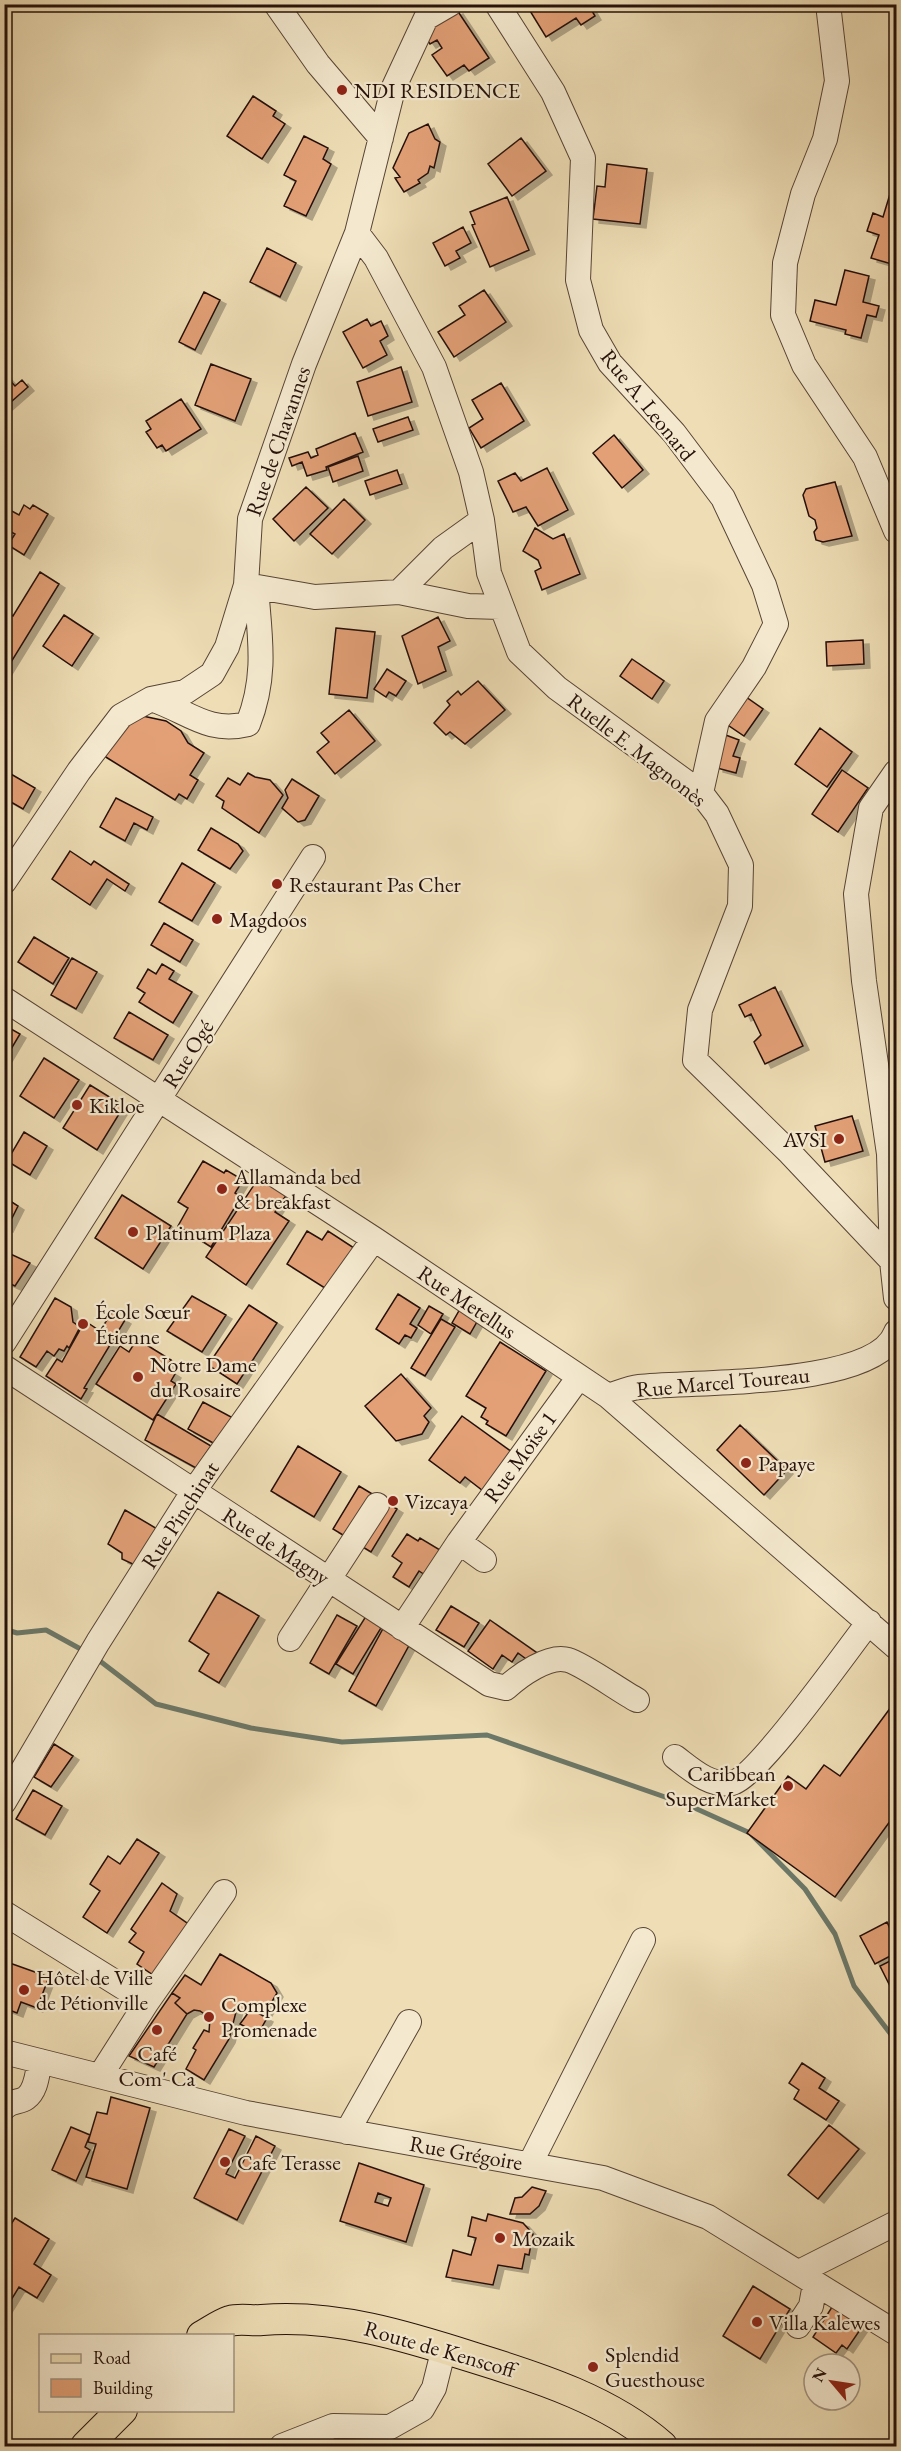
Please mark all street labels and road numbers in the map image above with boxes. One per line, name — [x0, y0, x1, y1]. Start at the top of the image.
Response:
street label: Rue A. Leonard — [594, 343, 703, 468]
street label: Rue de Chavannes — [239, 362, 317, 520]
street label: Ruelle E. Magnonès — [562, 687, 712, 813]
street label: Rue Ogé — [156, 1014, 220, 1094]
street label: Rue Metellus — [412, 1258, 522, 1346]
street label: Rue Marcel Toureau — [635, 1360, 811, 1404]
street label: Rue Moïse 1 — [477, 1405, 563, 1509]
street label: Rue Pinchinat — [135, 1456, 226, 1574]
street label: Rue de Magny — [217, 1500, 336, 1592]
street label: Rue Grégoire — [407, 2129, 525, 2177]
street label: Route de Kenscoff — [361, 2313, 521, 2385]

